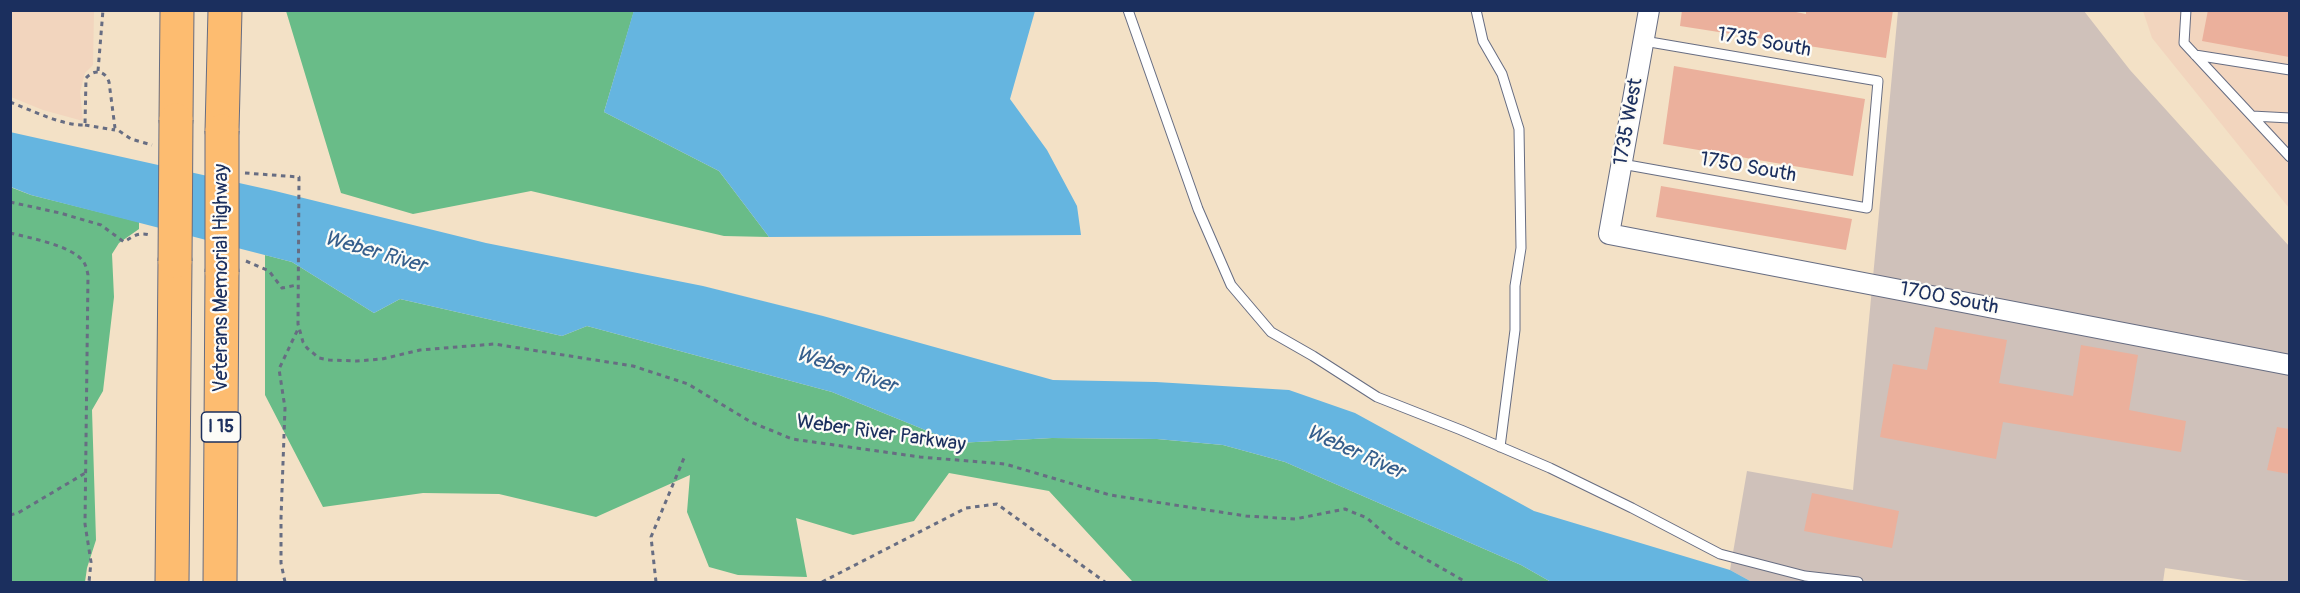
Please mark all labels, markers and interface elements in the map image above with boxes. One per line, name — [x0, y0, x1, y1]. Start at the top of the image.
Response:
street label: 1735 South — [1715, 23, 1813, 63]
street label: 1735 West — [1609, 76, 1649, 168]
street label: 1750 South — [1698, 148, 1798, 188]
street label: Veterans Memorial Highway — [210, 164, 234, 392]
water label: Weber River — [321, 226, 429, 280]
street label: 1700 South — [1898, 278, 2000, 320]
water label: Weber River — [792, 342, 900, 400]
street label: Weber River Parkway — [795, 410, 967, 458]
road number: I 15 — [202, 412, 240, 442]
water label: Weber River — [1302, 420, 1408, 486]

